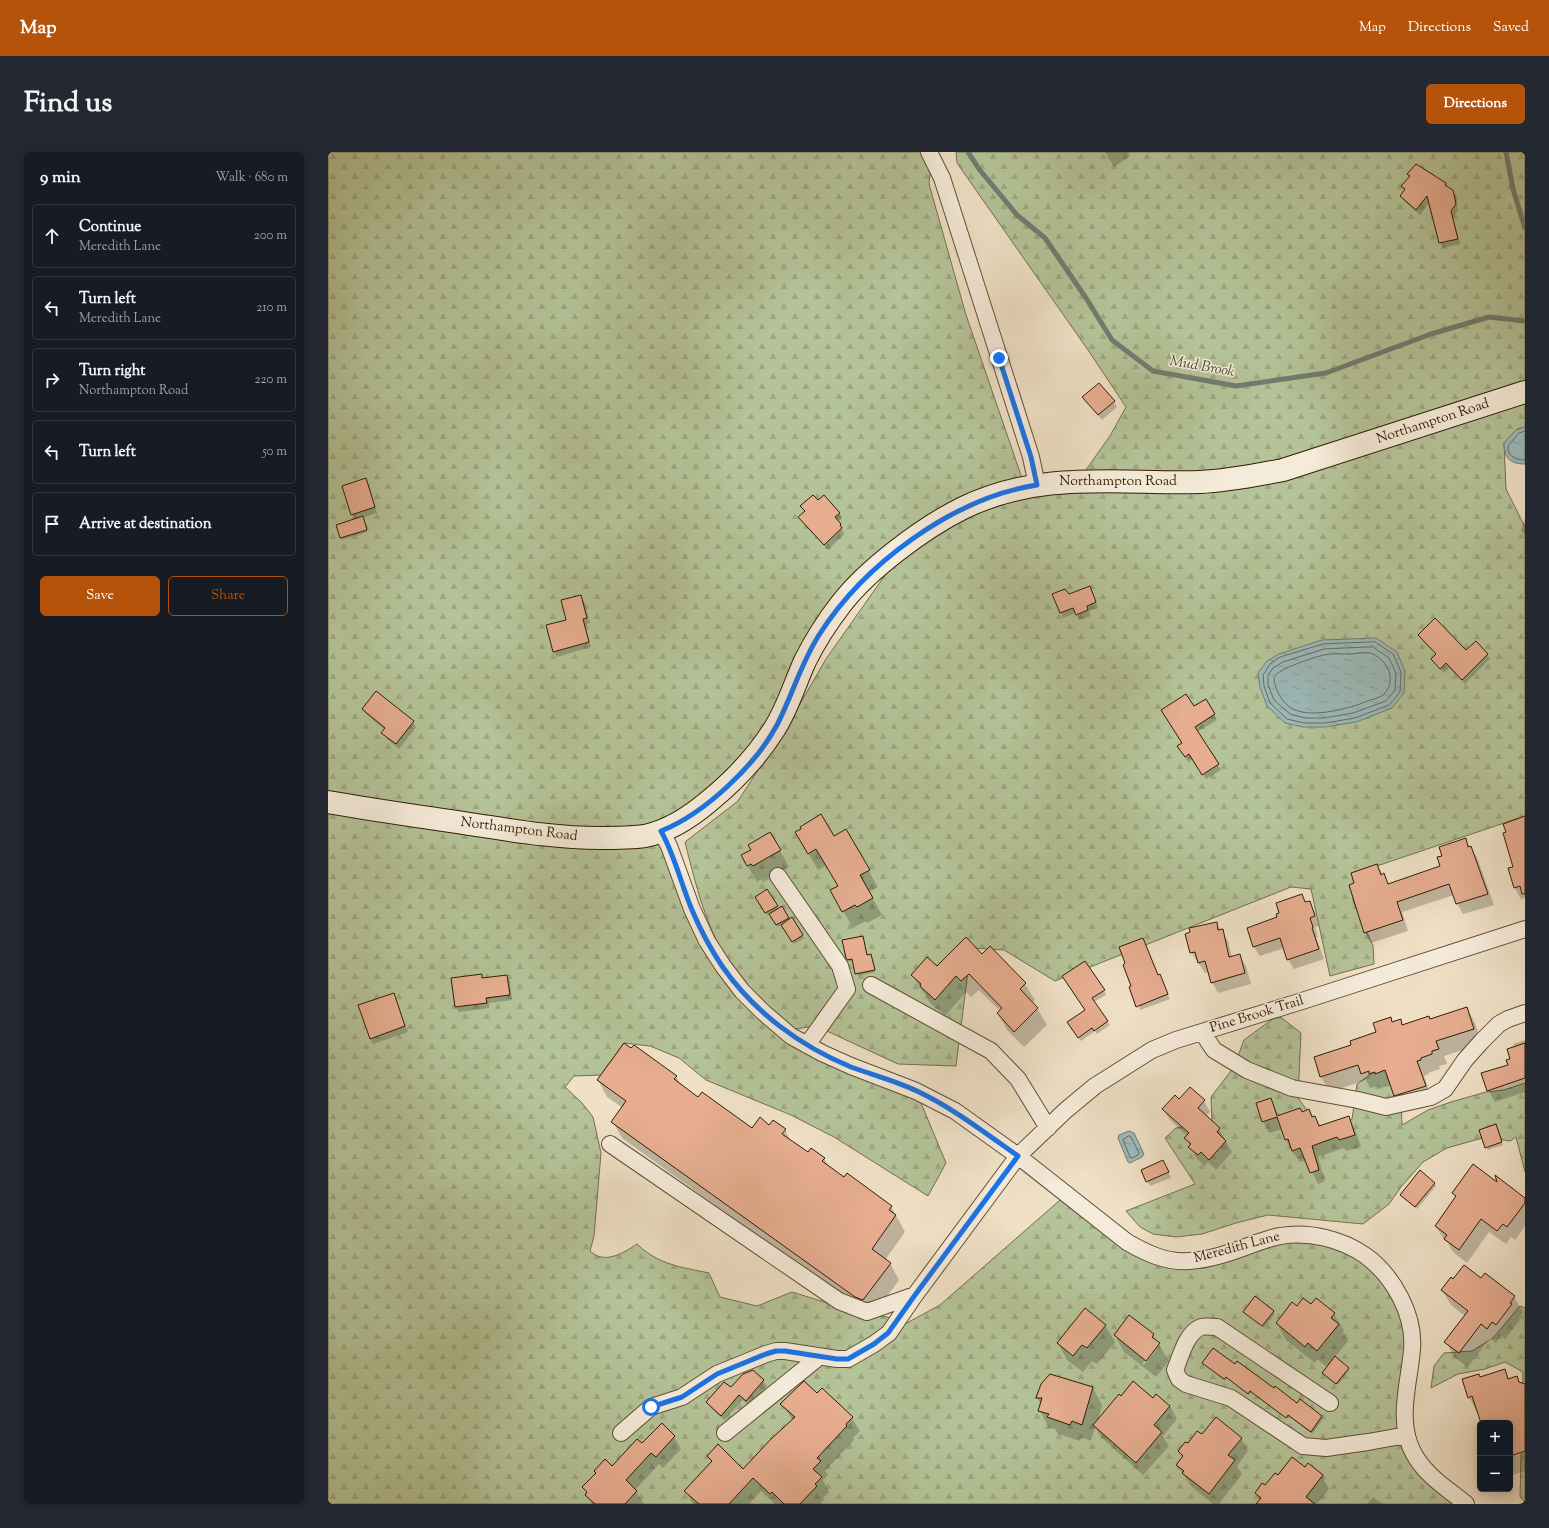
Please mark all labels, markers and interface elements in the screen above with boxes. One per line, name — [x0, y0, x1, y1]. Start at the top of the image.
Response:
text: Map — [20, 15, 57, 42]
text: Map — [1359, 18, 1386, 38]
text: Directions — [1408, 18, 1471, 38]
text: Saved — [1493, 18, 1529, 38]
text: Find us — [24, 84, 112, 124]
button: Directions — [1426, 84, 1525, 124]
text: 9 min — [40, 166, 81, 190]
text: Walk · 680 m — [215, 169, 288, 187]
text: Continue — [79, 217, 141, 238]
icon: ahead — [41, 225, 63, 247]
text: 200 m — [254, 227, 287, 245]
text: Meredith Lane — [79, 238, 161, 256]
text: Turn left — [79, 289, 136, 310]
icon: left — [41, 297, 63, 319]
text: 210 m — [256, 299, 287, 317]
text: Meredith Lane — [79, 310, 161, 328]
route end — [990, 349, 1008, 367]
water label: Mud Brook — [1168, 351, 1236, 383]
text: Turn right — [79, 361, 145, 382]
icon: right — [41, 369, 63, 391]
text: 220 m — [254, 371, 287, 389]
text: Northampton Road — [79, 382, 188, 400]
street label: Northampton Road — [1374, 394, 1492, 450]
icon: left — [41, 441, 63, 463]
text: Turn left — [79, 442, 136, 463]
text: 50 m — [262, 443, 287, 461]
street label: Northampton Road — [1059, 472, 1177, 492]
icon: arrive — [41, 513, 63, 535]
text: Arrive at destination — [79, 514, 212, 535]
button: Save — [40, 576, 160, 616]
button: Share — [168, 576, 288, 616]
street label: Northampton Road — [459, 813, 579, 847]
street label: Pine Brook Trail — [1207, 991, 1307, 1039]
street label: Meredith Lane — [1192, 1227, 1282, 1269]
route start — [642, 1398, 660, 1416]
map controls — [1477, 1420, 1513, 1492]
button: + — [1477, 1420, 1513, 1456]
button: − — [1477, 1456, 1513, 1492]

